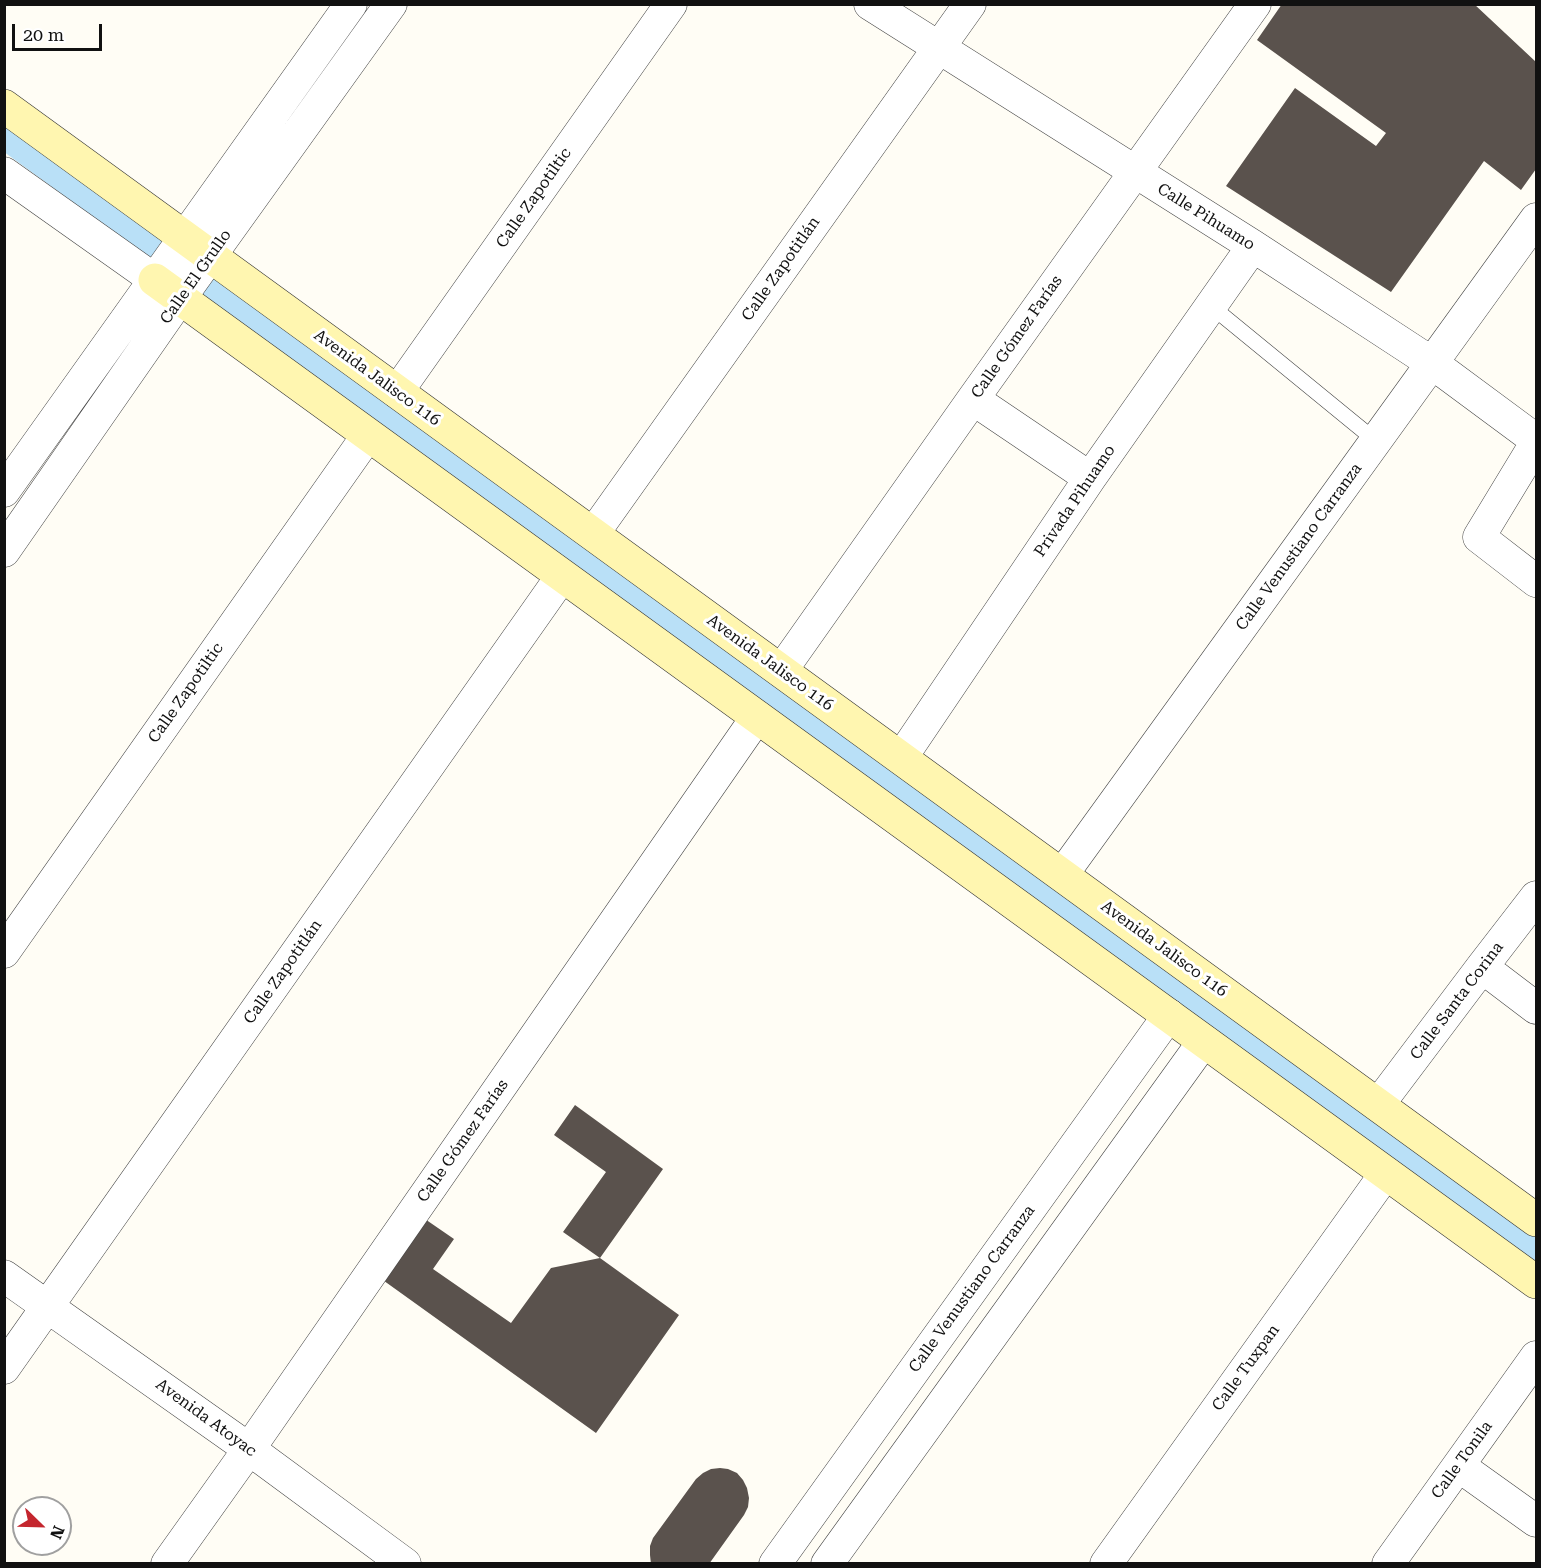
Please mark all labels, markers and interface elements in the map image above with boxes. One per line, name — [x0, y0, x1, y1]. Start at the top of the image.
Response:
scale bar — [15, 12, 105, 50]
text: 20 m — [23, 24, 64, 45]
street label: Calle Zapotiltic — [492, 144, 576, 252]
street label: Calle Pihuamo — [1154, 179, 1258, 255]
street label: Calle Zapotitlán — [738, 213, 824, 325]
street label: Calle El Grullo — [156, 226, 236, 328]
street label: Calle Gómez Farías — [967, 272, 1067, 402]
street label: Avenida Jalisco 116 — [310, 326, 444, 430]
street label: Privada Pihuamo — [1030, 441, 1120, 561]
street label: Calle Venustiano Carranza — [1232, 460, 1366, 634]
street label: Avenida Jalisco 116 — [703, 611, 837, 715]
street label: Calle Zapotiltic — [144, 639, 228, 747]
street label: Avenida Jalisco 116 — [1097, 897, 1231, 1001]
street label: Calle Zapotitlán — [240, 916, 326, 1028]
street label: Calle Santa Corina — [1406, 938, 1508, 1064]
street label: Calle Gómez Farías — [413, 1076, 513, 1206]
street label: Calle Venustiano Carranza — [905, 1202, 1039, 1376]
street label: Calle Tuxpan — [1208, 1321, 1284, 1415]
street label: Avenida Atoyac — [152, 1375, 260, 1461]
street label: Calle Tonila — [1427, 1417, 1497, 1503]
north arrow — [12, 1496, 72, 1556]
text: N — [46, 1523, 68, 1542]

